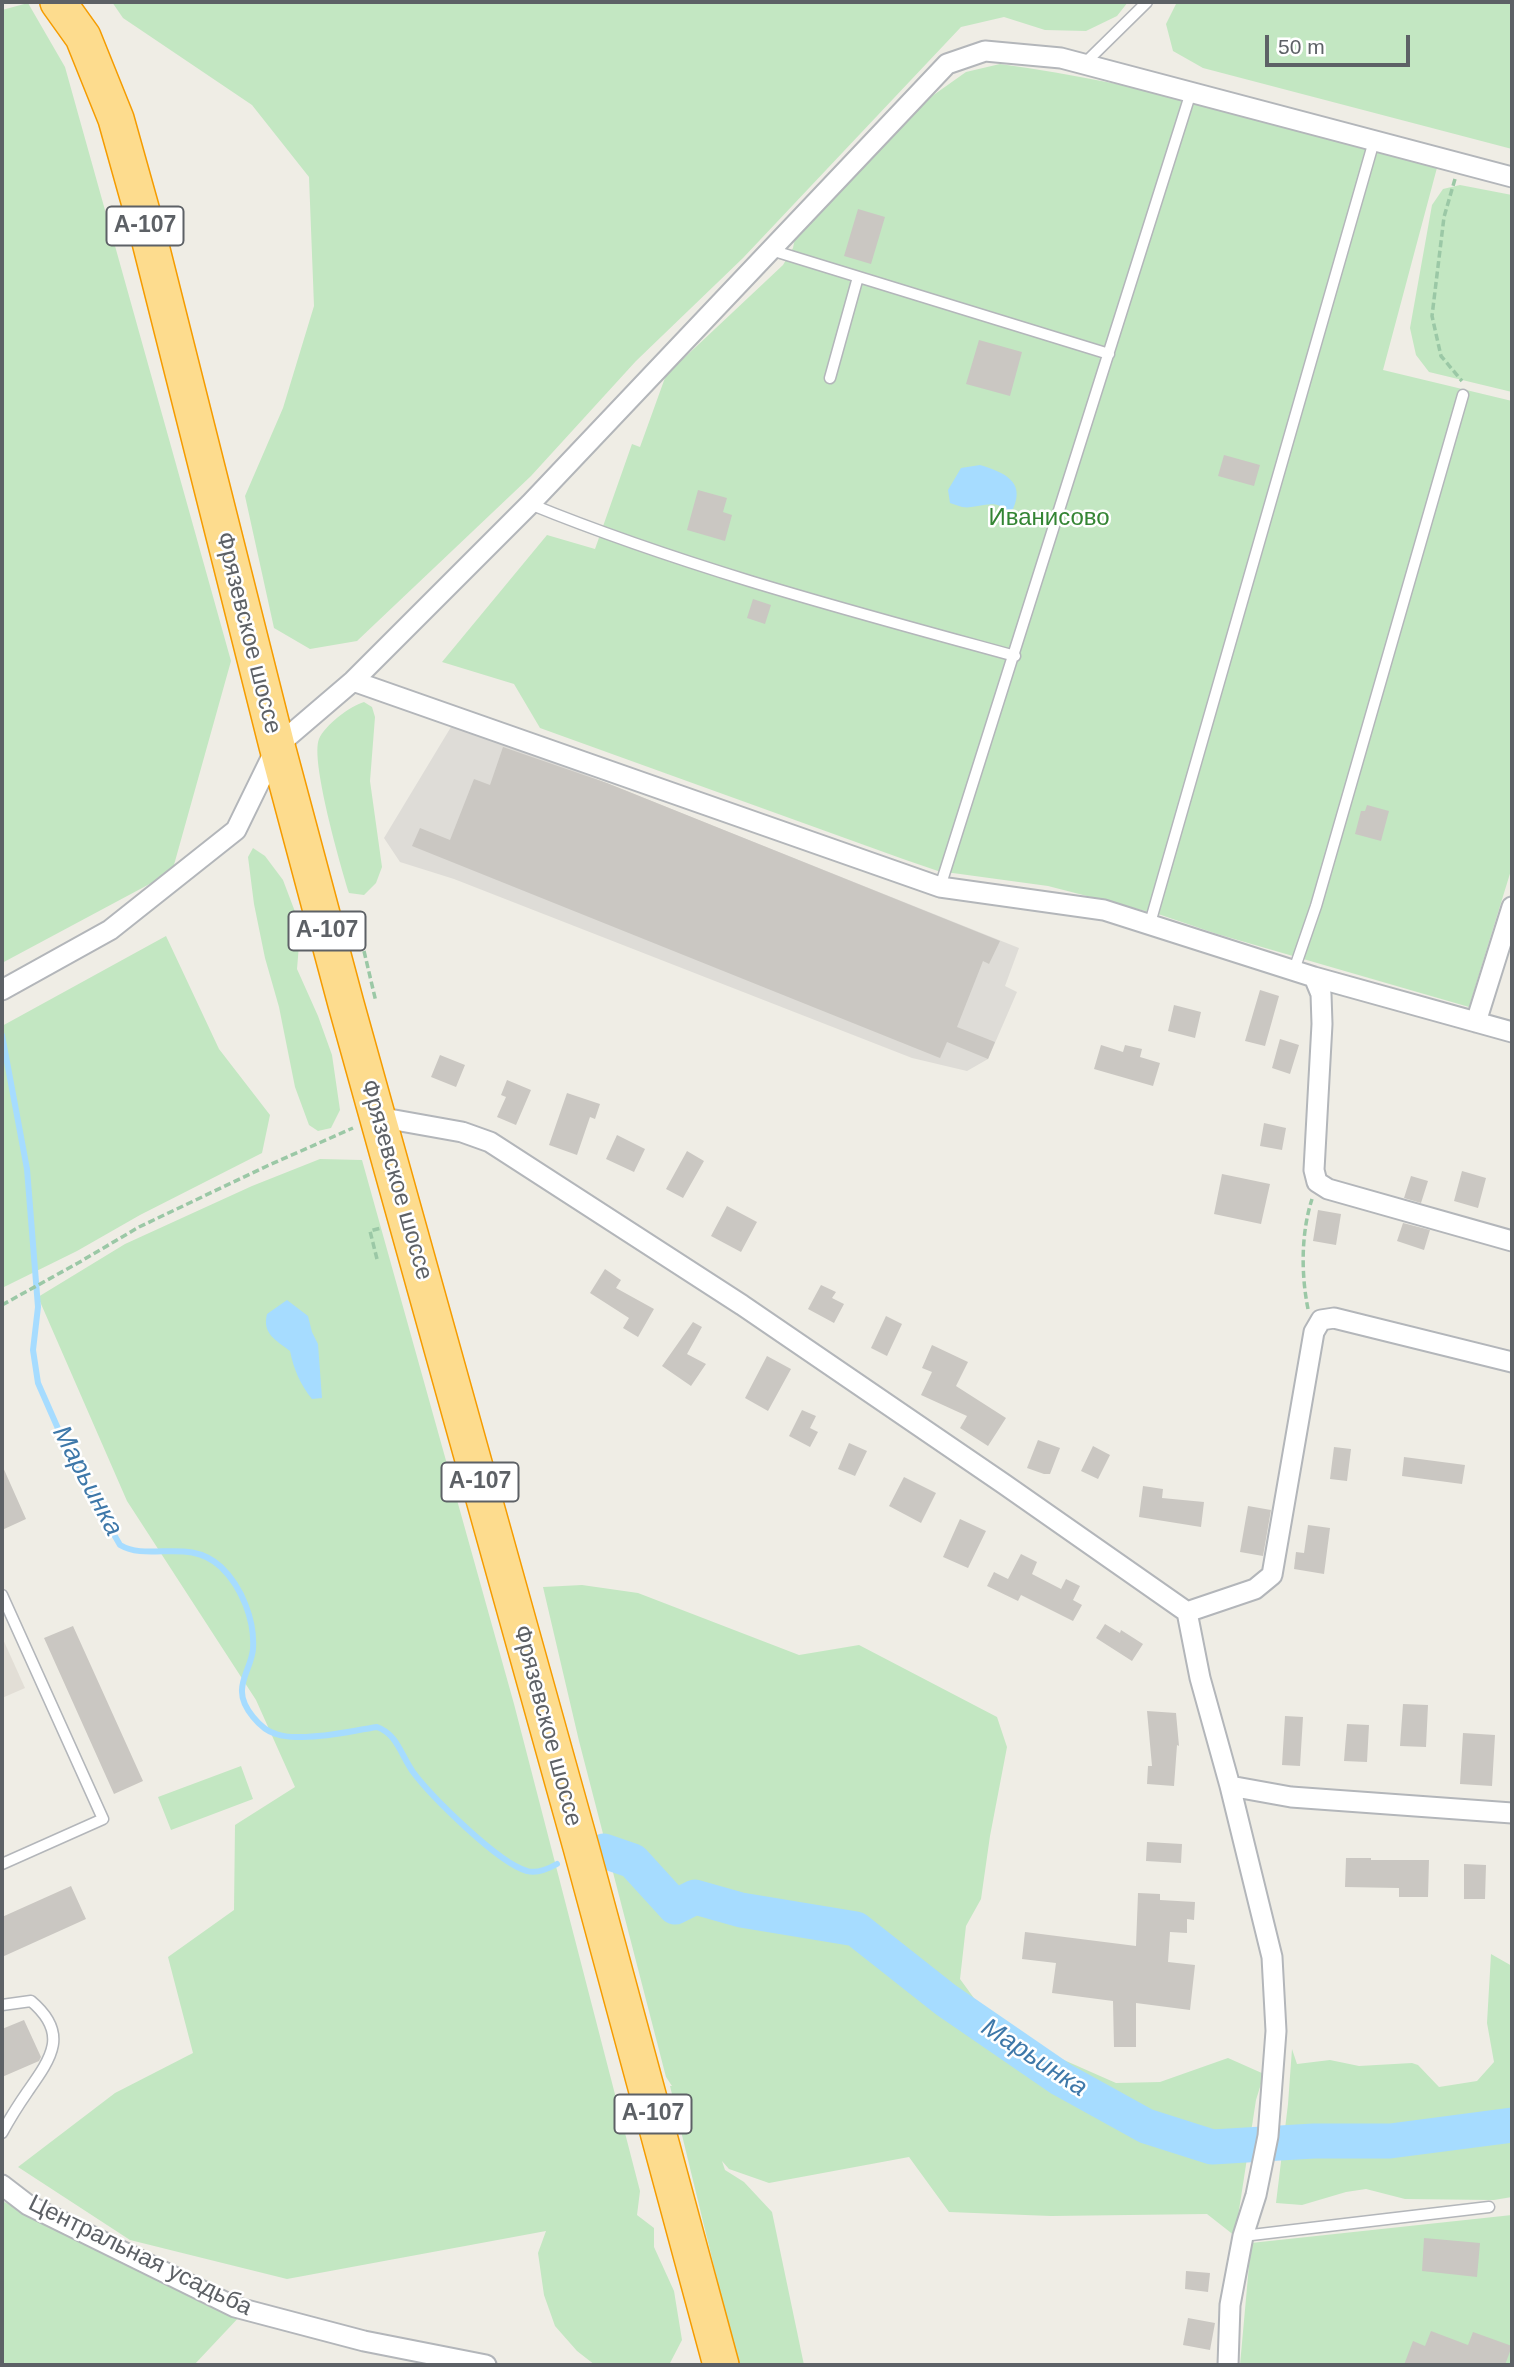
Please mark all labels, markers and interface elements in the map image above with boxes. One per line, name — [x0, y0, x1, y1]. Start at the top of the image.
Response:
scale bar — [1269, 21, 1414, 65]
text: 50 m — [1278, 35, 1325, 58]
road number: А-107 — [106, 206, 184, 246]
park label: Иванисово — [988, 504, 1110, 532]
street label: Фрязевское шоссе — [209, 529, 287, 737]
road number: А-107 — [288, 912, 366, 950]
street label: Фрязевское шоссе — [354, 1077, 438, 1283]
water label: Марьинка — [45, 1421, 129, 1541]
road number: А-107 — [442, 1462, 518, 1502]
street label: Фрязевское шоссе — [506, 1622, 588, 1830]
water label: Марьинка — [975, 2012, 1093, 2104]
road number: А-107 — [614, 2094, 692, 2134]
street label: Центральная усадьба — [24, 2189, 256, 2323]

